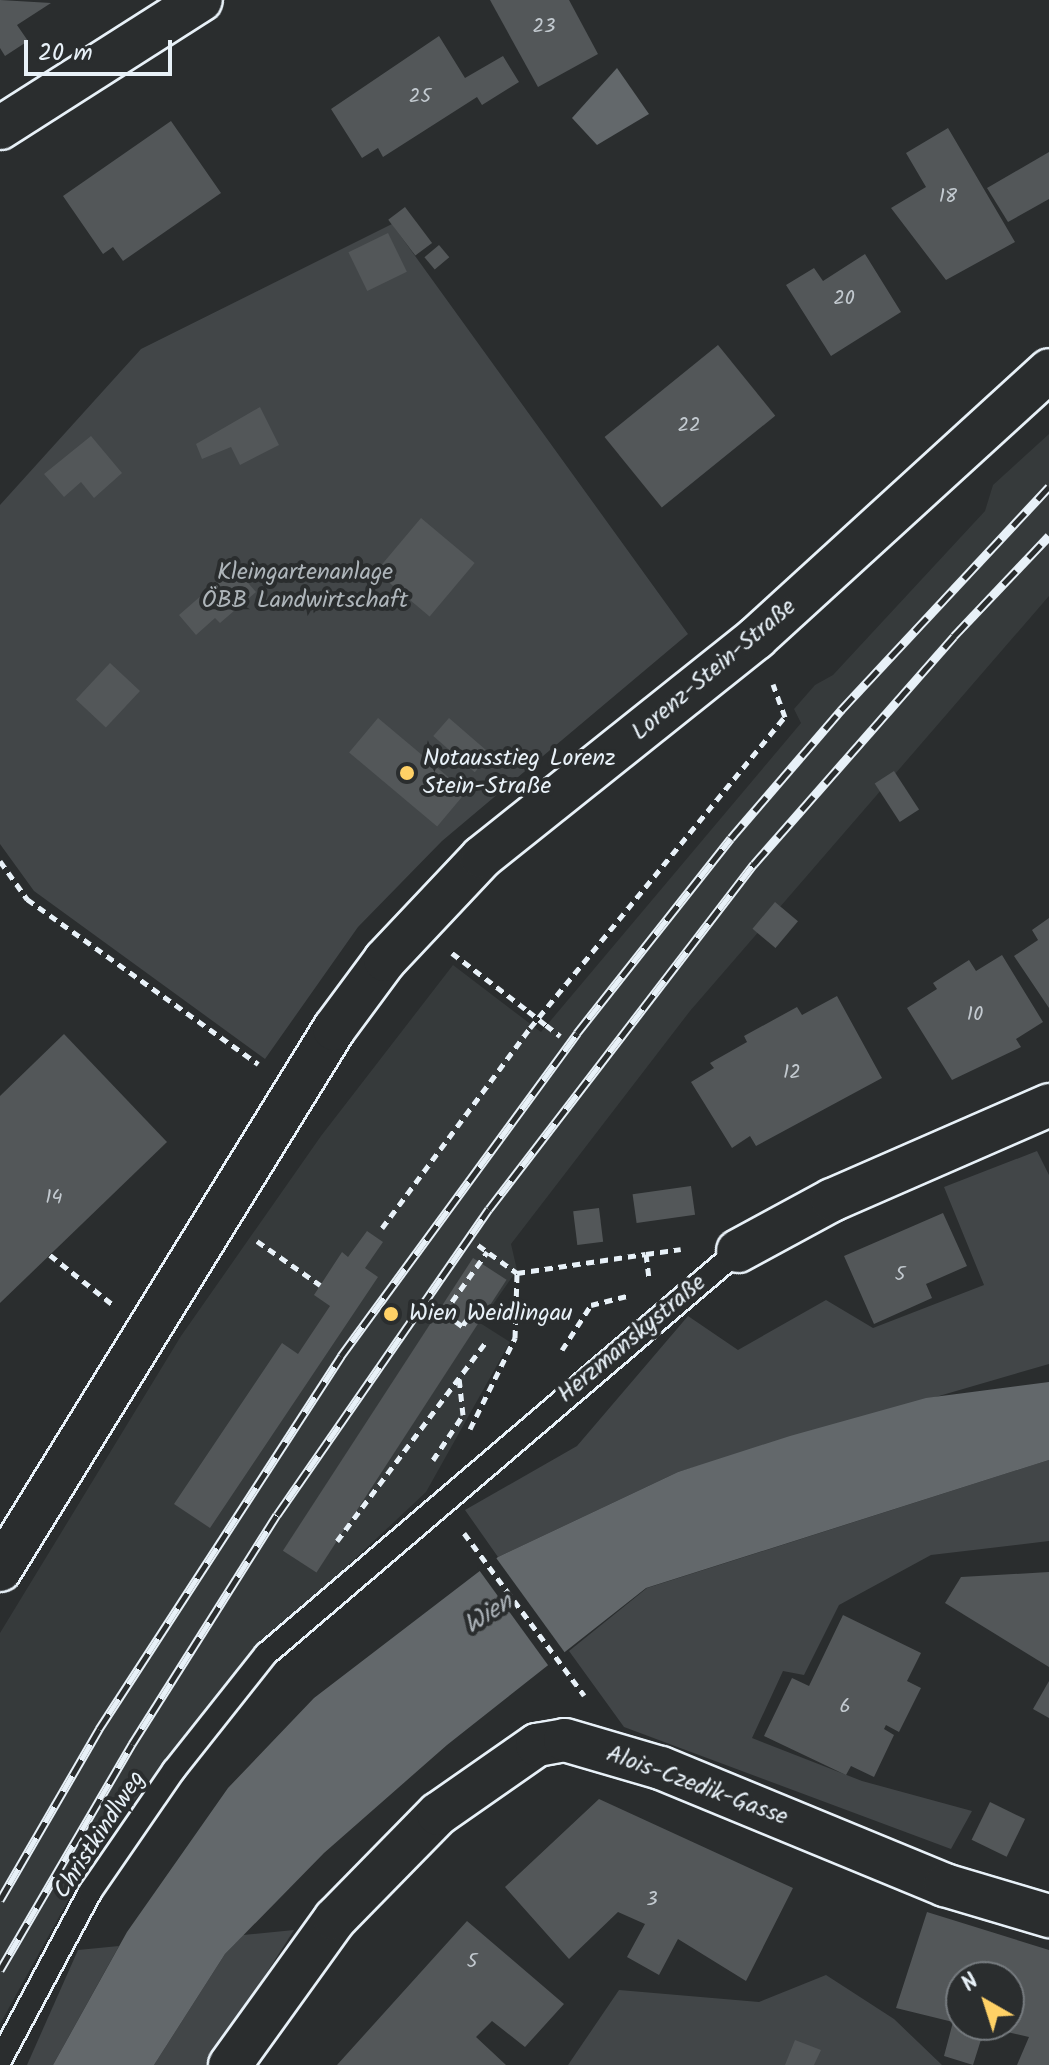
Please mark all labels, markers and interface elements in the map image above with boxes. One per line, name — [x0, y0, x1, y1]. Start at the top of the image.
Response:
house number: 23 — [532, 15, 556, 39]
scale bar — [28, 24, 176, 74]
text: 20 m — [38, 34, 93, 73]
house number: 25 — [409, 85, 431, 109]
house number: 18 — [939, 185, 957, 209]
house number: 20 — [833, 287, 855, 311]
house number: 22 — [677, 414, 701, 438]
park label: Kleingartenanlage ÖBB Landwirtschaft — [202, 559, 408, 615]
street label: Lorenz-Stein-Straße — [626, 593, 802, 747]
place label: Notausstieg Lorenz Stein-Straße — [423, 745, 616, 801]
marker: Notausstieg Lorenz Stein-Straße — [398, 764, 416, 782]
house number: 10 — [967, 1003, 983, 1027]
house number: 12 — [783, 1061, 801, 1085]
house number: 14 — [45, 1186, 63, 1210]
house number: 5 — [895, 1263, 905, 1287]
street label: Herzmanskystraße — [552, 1269, 712, 1409]
place label: Wien Weidlingau — [409, 1300, 573, 1328]
marker: Wien Weidlingau — [380, 1303, 402, 1325]
water label: Wien — [459, 1588, 519, 1642]
house number: 6 — [839, 1695, 851, 1719]
street label: Alois-Czedik-Gasse — [602, 1740, 792, 1832]
street label: Christkindlweg — [48, 1766, 152, 1904]
house number: 3 — [646, 1888, 658, 1912]
house number: 5 — [467, 1950, 477, 1974]
north arrow — [945, 1961, 1025, 2041]
text: N — [954, 1966, 987, 2001]

